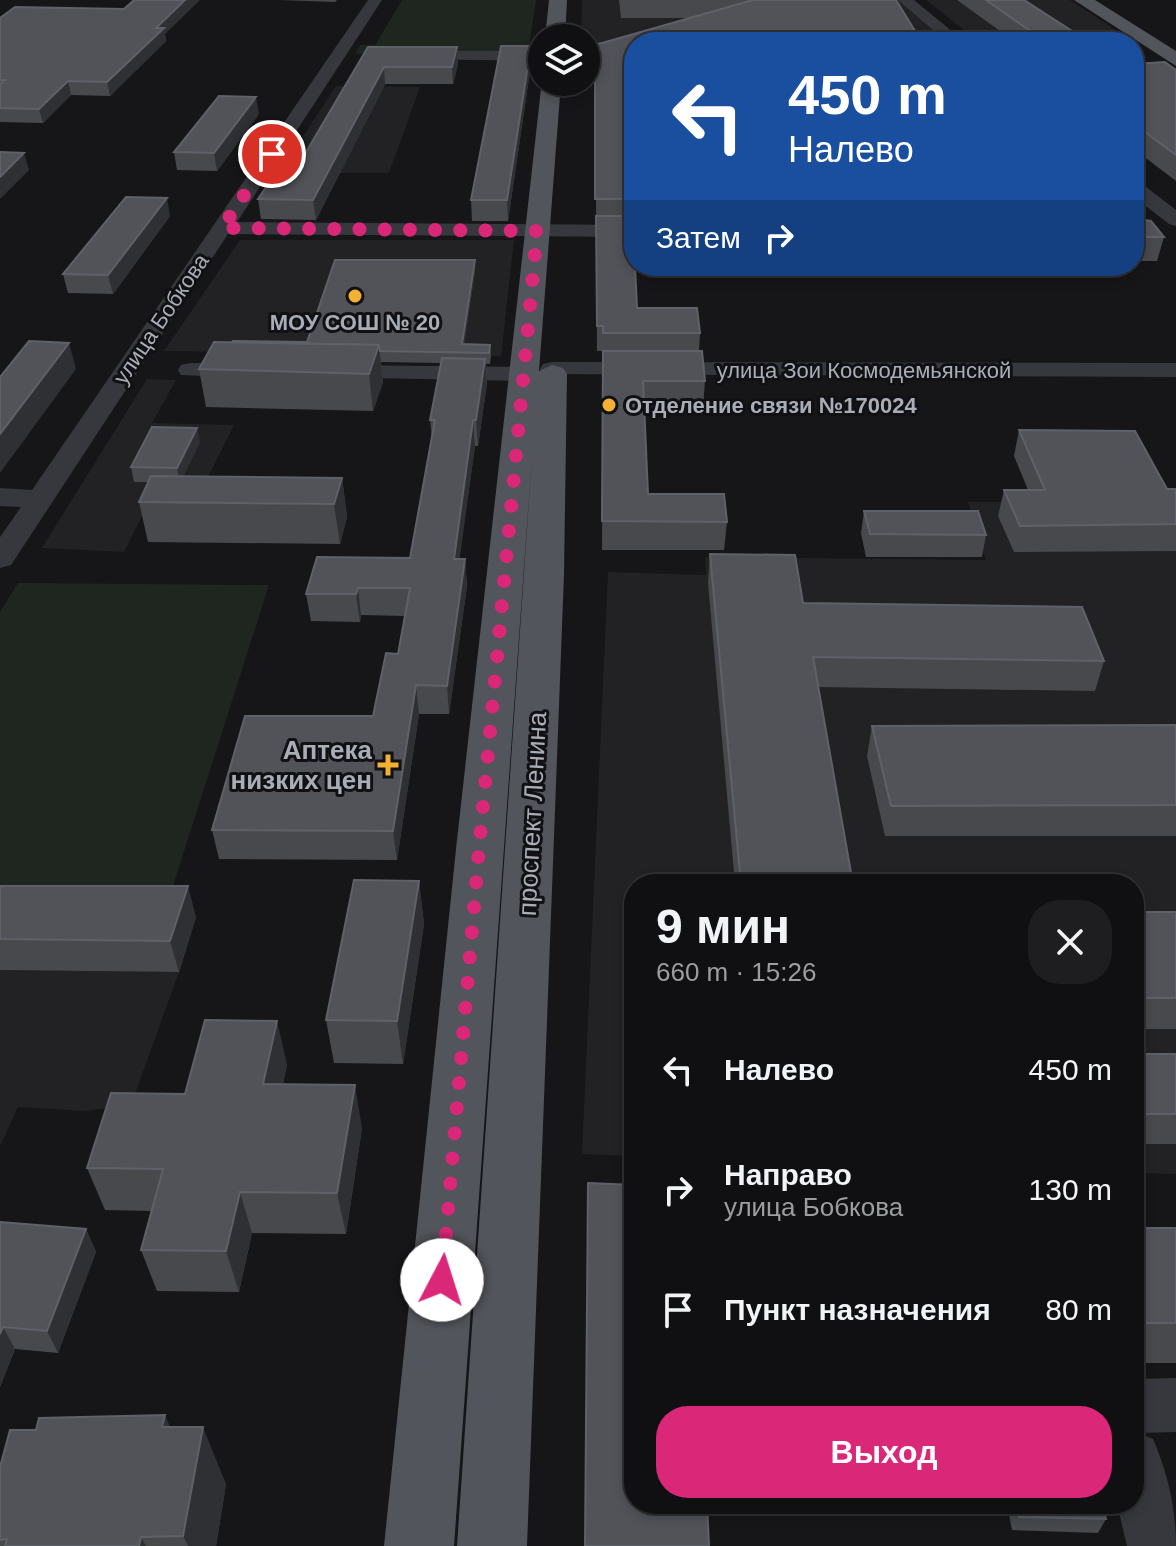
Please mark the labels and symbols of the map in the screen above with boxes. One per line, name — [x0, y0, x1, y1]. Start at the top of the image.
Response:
pin — [238, 120, 306, 188]
street label: улица Бобкова — [108, 249, 214, 389]
marker: МОУ СОШ № 20 — [346, 287, 364, 305]
place label: МОУ СОШ № 20 — [270, 310, 440, 335]
street label: улица Зои Космодемьянской — [717, 358, 1011, 383]
place label: Отделение связи №170024 — [625, 393, 917, 418]
marker: Отделение связи №170024 — [600, 396, 618, 414]
street label: проспект Ленина — [512, 711, 552, 917]
place label: Аптека низких цен — [231, 735, 373, 795]
marker: Аптека низких цен — [379, 756, 397, 774]
position arrow — [400, 1238, 484, 1322]

